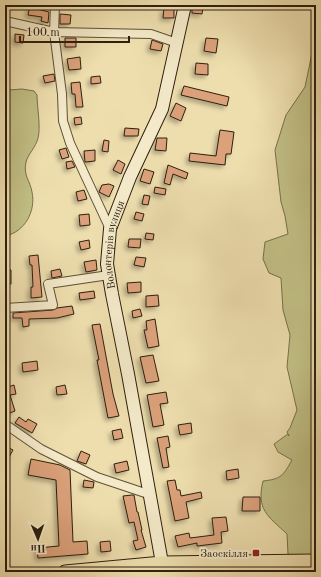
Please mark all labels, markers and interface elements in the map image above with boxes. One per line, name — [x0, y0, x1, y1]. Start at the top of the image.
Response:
scale bar — [20, 18, 129, 44]
text: 100 m — [26, 27, 60, 39]
street label: Волонтерів вулиця — [103, 199, 128, 290]
north arrow — [18, 519, 58, 559]
text: Пн — [31, 542, 46, 553]
marker: Заоскілля — [251, 548, 261, 558]
place label: Заоскілля — [200, 549, 248, 560]

